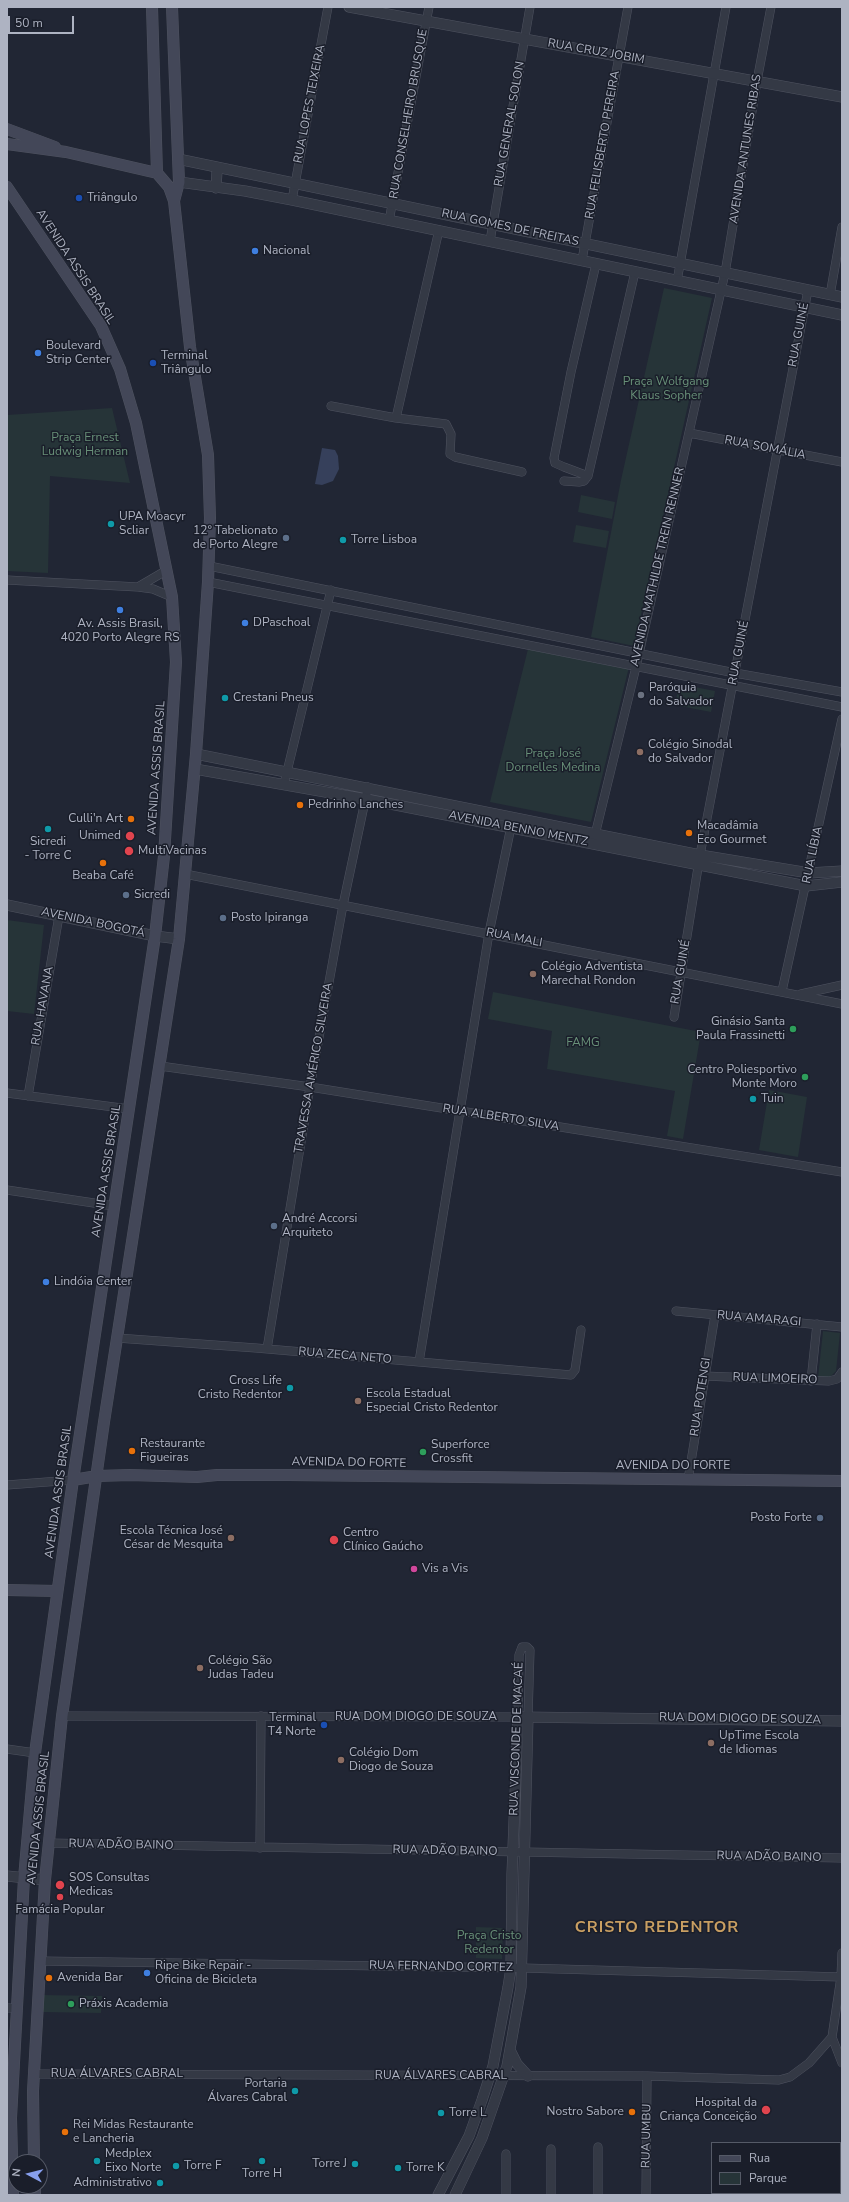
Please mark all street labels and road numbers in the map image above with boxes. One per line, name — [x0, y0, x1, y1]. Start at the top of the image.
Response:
street label: RUA CONSELHEIRO BRUSQUE — [387, 28, 431, 200]
street label: RUA CRUZ JOBIM — [546, 36, 646, 68]
street label: RUA LOPES TEIXEIRA — [291, 43, 329, 165]
street label: RUA GENERAL SOLON — [492, 60, 528, 188]
street label: RUA FELISBERTO PEREIRA — [583, 70, 623, 220]
street label: AVENIDA ANTUNES RIBAS — [727, 73, 765, 225]
street label: RUA GOMES DE FREITAS — [440, 206, 580, 250]
street label: AVENIDA ASSIS BRASIL — [32, 207, 118, 327]
street label: RUA GUINÉ — [786, 302, 812, 368]
street label: RUA SOMÁLIA — [723, 433, 807, 463]
street label: AVENIDA MATHILDE TREIN RENNER — [628, 466, 688, 668]
street label: RUA GUINÉ — [726, 620, 752, 686]
street label: AVENIDA ASSIS BRASIL — [145, 700, 169, 836]
street label: AVENIDA BENNO MENTZ — [447, 808, 589, 850]
street label: RUA LÍBIA — [800, 825, 826, 885]
street label: AVENIDA BOGOTÁ — [40, 905, 146, 941]
street label: RUA MALI — [485, 925, 543, 951]
street label: RUA GUINÉ — [668, 939, 694, 1005]
street label: RUA HAVANA — [29, 965, 57, 1047]
street label: TRAVESSA AMÉRICO SILVEIRA — [292, 982, 336, 1154]
street label: RUA ALBERTO SILVA — [442, 1102, 560, 1134]
street label: AVENIDA ASSIS BRASIL — [89, 1103, 125, 1239]
street label: RUA AMARAGI — [716, 1308, 802, 1330]
street label: RUA ZECA NETO — [298, 1345, 392, 1367]
street label: RUA POTENGI — [688, 1357, 714, 1437]
street label: RUA LIMOEIRO — [732, 1370, 818, 1388]
street label: AVENIDA ASSIS BRASIL — [43, 1424, 75, 1560]
street label: AVENIDA DO FORTE — [292, 1455, 406, 1471]
street label: AVENIDA DO FORTE — [616, 1459, 730, 1473]
street label: RUA VISCONDE DE MACAÉ — [507, 1662, 527, 1816]
street label: RUA DOM DIOGO DE SOUZA — [335, 1710, 497, 1724]
street label: RUA DOM DIOGO DE SOUZA — [659, 1710, 821, 1728]
street label: AVENIDA ASSIS BRASIL — [25, 1750, 53, 1886]
street label: RUA ADÃO BAINO — [68, 1837, 174, 1853]
street label: RUA ADÃO BAINO — [392, 1843, 498, 1859]
street label: RUA ADÃO BAINO — [716, 1849, 822, 1865]
street label: RUA FERNANDO CORTEZ — [369, 1959, 513, 1975]
street label: RUA ÁLVARES CABRAL — [51, 2067, 183, 2081]
street label: RUA ÁLVARES CABRAL — [375, 2069, 507, 2083]
street label: RUA UMBU — [639, 2104, 655, 2168]

